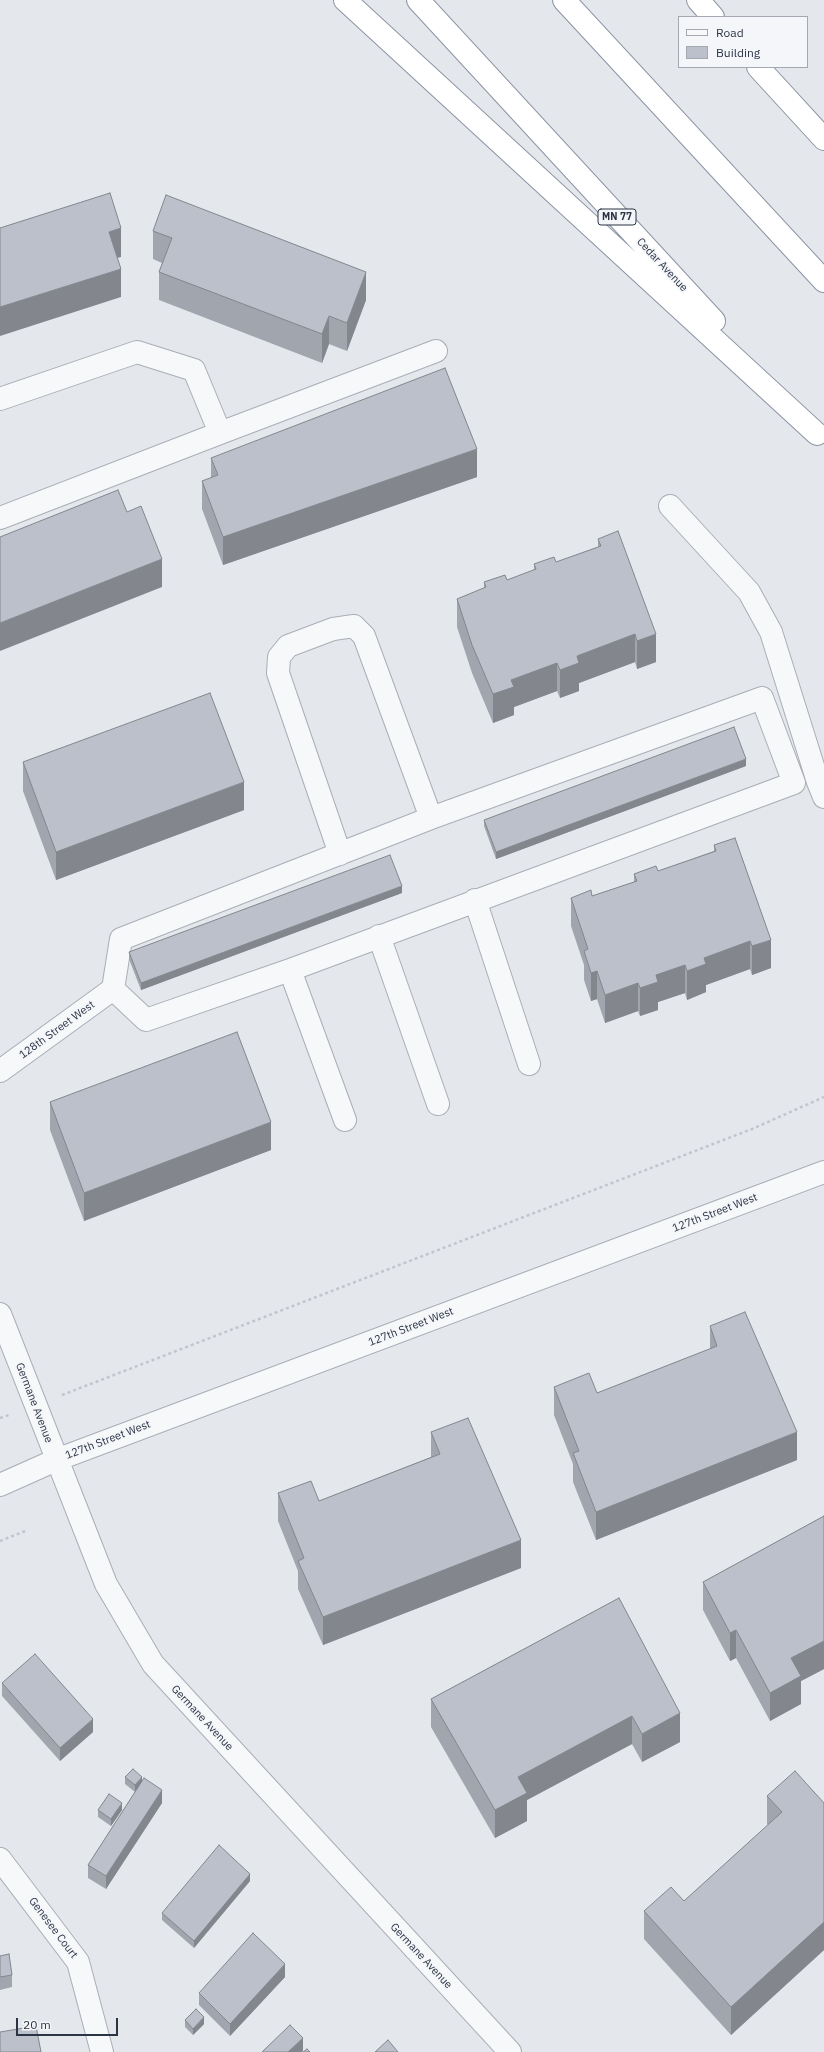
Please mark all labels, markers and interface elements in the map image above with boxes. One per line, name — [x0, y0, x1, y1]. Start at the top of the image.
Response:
legend — [678, 16, 808, 68]
text: Road — [716, 25, 744, 40]
text: Building — [716, 45, 760, 60]
road number: MN 77 — [598, 209, 636, 225]
street label: Cedar Avenue — [634, 235, 690, 295]
street label: 128th Street West — [17, 998, 97, 1062]
street label: 127th Street West — [671, 1191, 759, 1235]
street label: 127th Street West — [367, 1305, 455, 1349]
street label: Germane Avenue — [13, 1361, 55, 1445]
street label: 127th Street West — [64, 1418, 152, 1462]
street label: Germane Avenue — [168, 1682, 236, 1754]
street label: Genesee Court — [26, 1895, 80, 1961]
street label: Germane Avenue — [387, 1920, 455, 1992]
scale bar — [18, 2010, 120, 2036]
text: 20 m — [23, 2017, 51, 2032]

